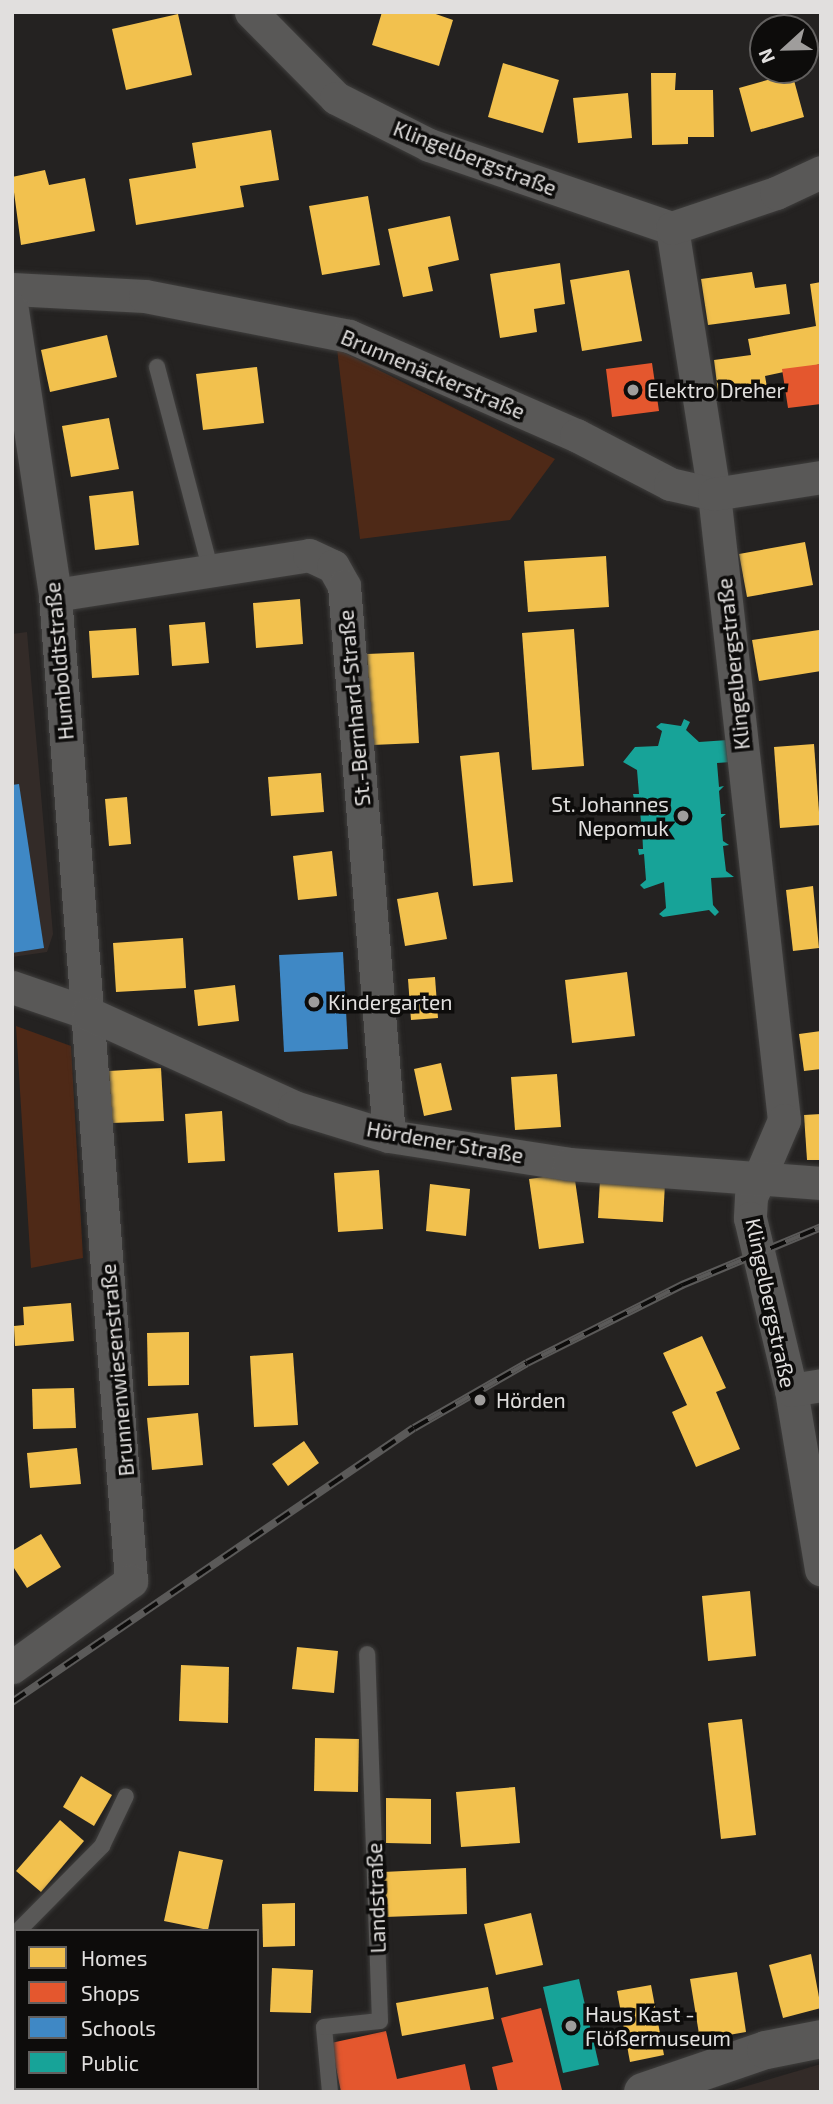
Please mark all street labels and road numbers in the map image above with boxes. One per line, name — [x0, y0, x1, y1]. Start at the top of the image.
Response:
street label: Klingelbergstraße — [390, 115, 560, 201]
street label: Brunnenäckerstraße — [337, 324, 529, 424]
street label: Klingelbergstraße — [711, 577, 755, 751]
street label: Humboldtstraße — [40, 581, 78, 741]
street label: St.-Bernhard-Straße — [333, 609, 375, 807]
street label: Hördener Straße — [364, 1116, 526, 1168]
street label: Klingelbergstraße — [741, 1216, 801, 1390]
street label: Brunnenwiesenstraße — [95, 1263, 139, 1477]
street label: Landstraße — [361, 1842, 391, 1954]

